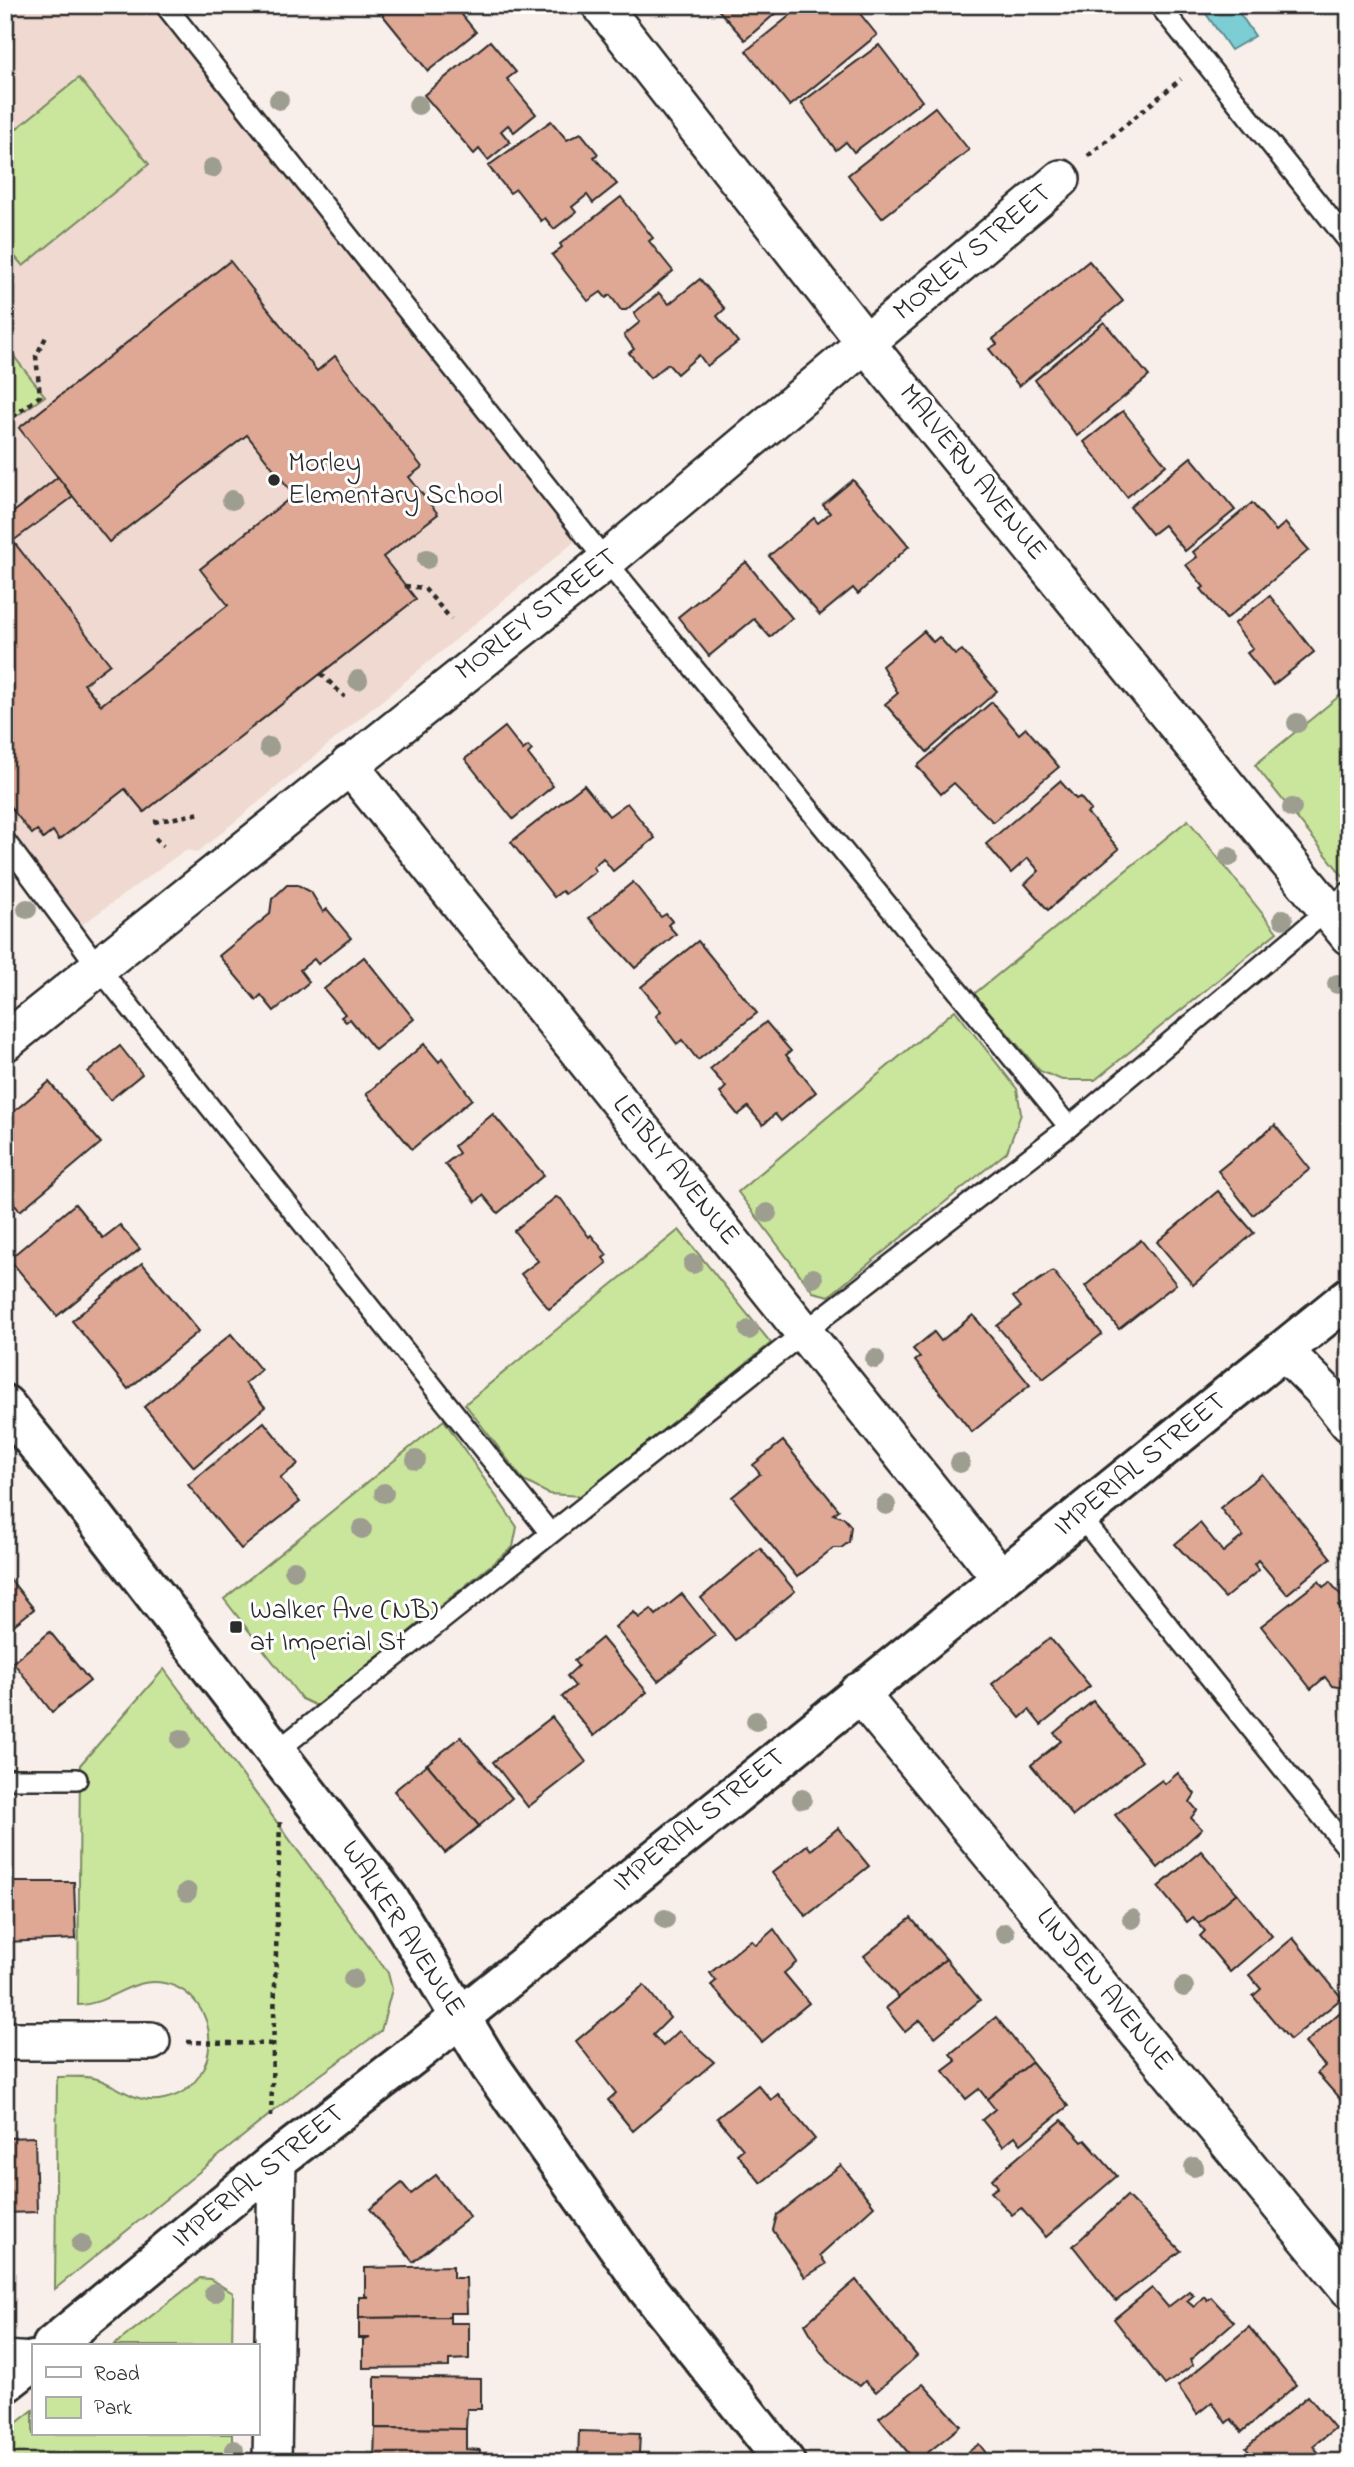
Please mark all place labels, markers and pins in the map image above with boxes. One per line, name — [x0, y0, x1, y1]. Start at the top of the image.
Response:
place label: Morley Elementary School — [288, 444, 503, 517]
marker: Morley Elementary School — [266, 472, 282, 488]
place label: Walker Ave (NB) at Imperial St — [250, 1591, 438, 1664]
marker: Walker Ave (NB) at Imperial St — [228, 1619, 244, 1635]

